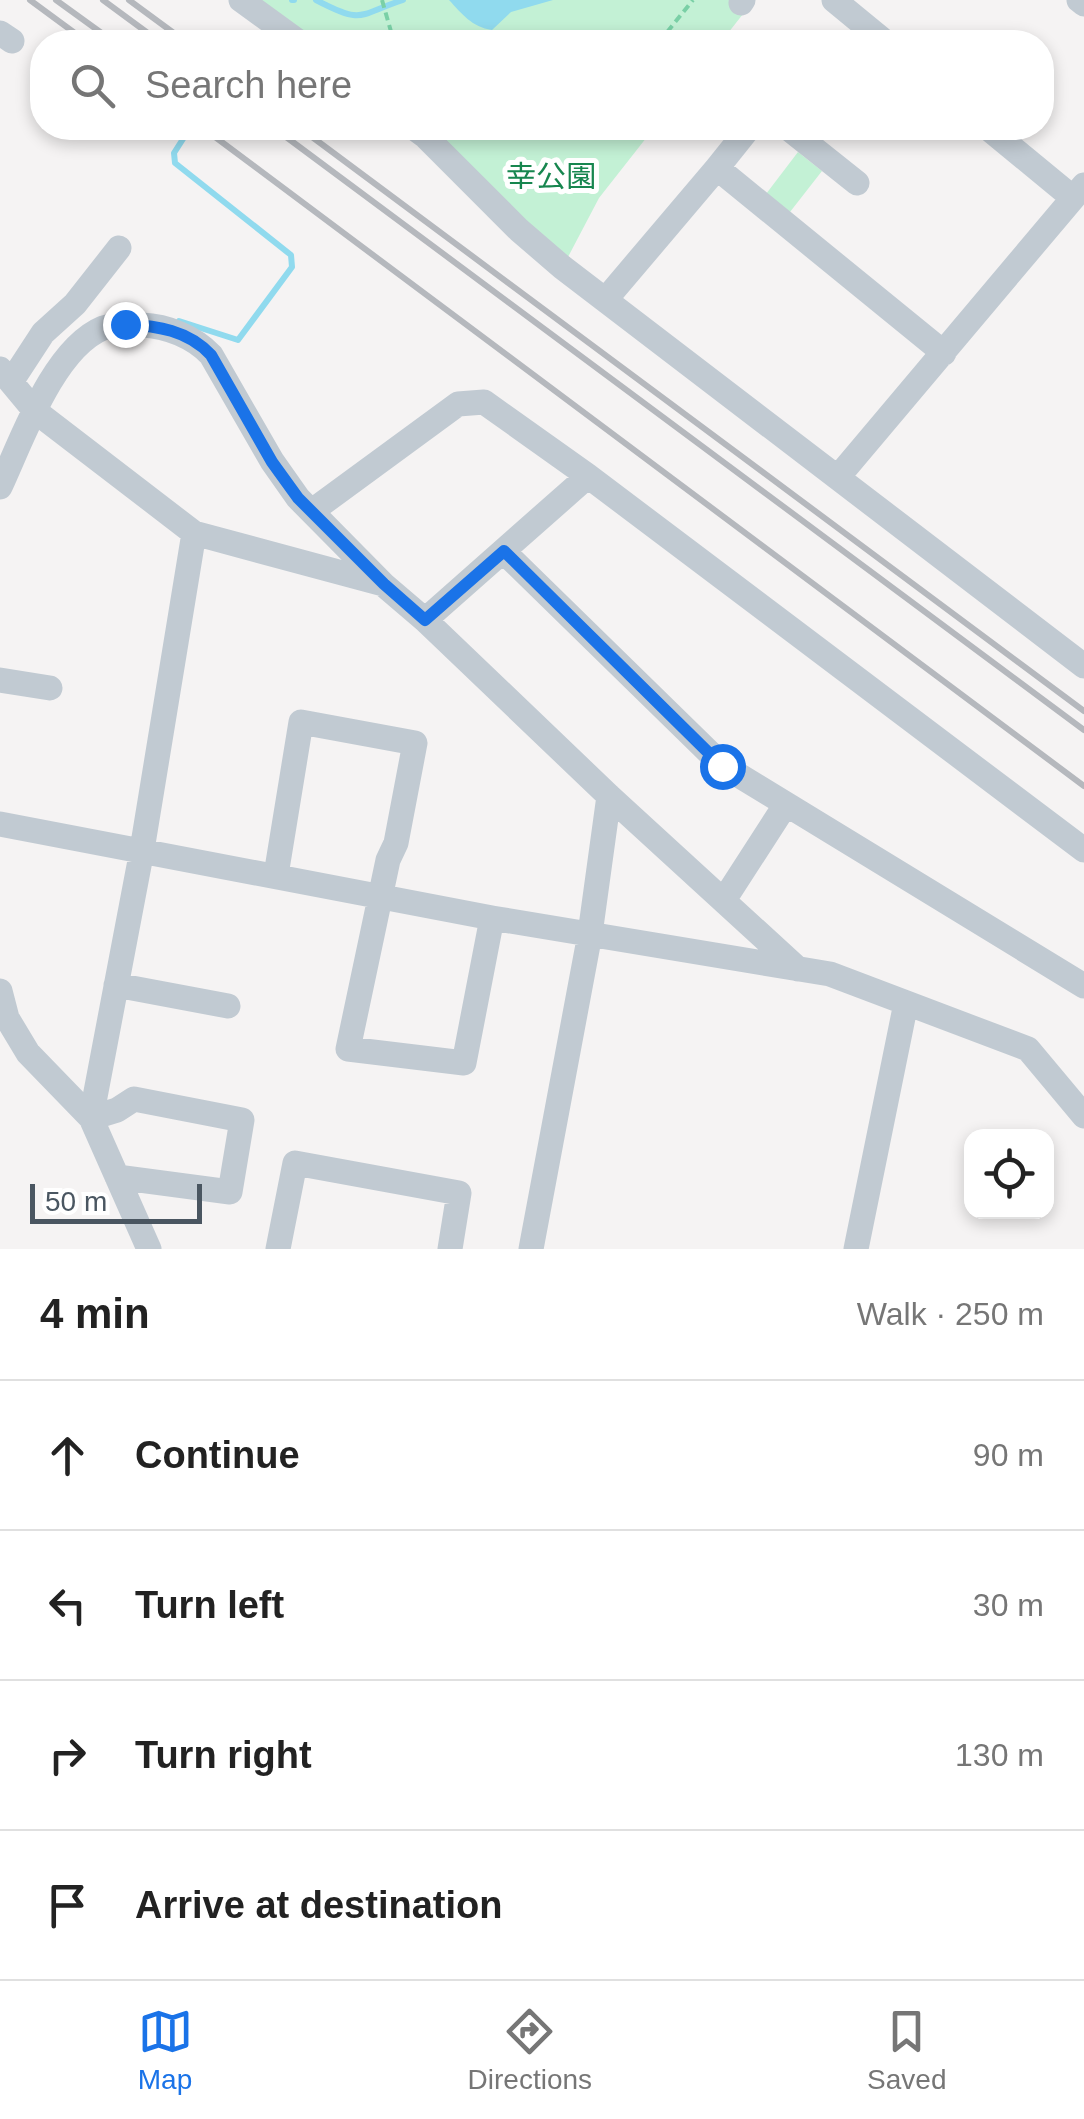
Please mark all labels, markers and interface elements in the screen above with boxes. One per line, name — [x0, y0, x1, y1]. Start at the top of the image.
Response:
search box — [30, 30, 1054, 140]
icon: search — [65, 58, 120, 113]
text: Search here — [145, 64, 352, 106]
park label: 幸公園 — [506, 160, 596, 193]
route end — [103, 302, 149, 348]
route start — [700, 744, 746, 790]
map controls — [964, 1129, 1054, 1219]
button: locate — [964, 1129, 1054, 1219]
scale bar — [30, 1179, 202, 1224]
text: 50 m — [45, 1186, 107, 1217]
text: 4 min — [40, 1290, 150, 1337]
text: Walk · 250 m — [857, 1296, 1044, 1332]
icon: ahead — [40, 1428, 95, 1483]
text: Continue — [135, 1434, 300, 1476]
text: 90 m — [973, 1437, 1044, 1473]
icon: left — [40, 1578, 95, 1633]
text: Turn left — [135, 1584, 284, 1626]
text: 30 m — [973, 1587, 1044, 1623]
icon: right — [40, 1728, 95, 1783]
text: Turn right — [135, 1734, 312, 1776]
text: 130 m — [955, 1737, 1044, 1773]
icon: arrive — [40, 1878, 95, 1933]
text: Arrive at destination — [135, 1884, 502, 1926]
tab: Map — [138, 2004, 193, 2096]
tab: Directions — [468, 2004, 592, 2096]
tab: Saved — [867, 2004, 946, 2096]

